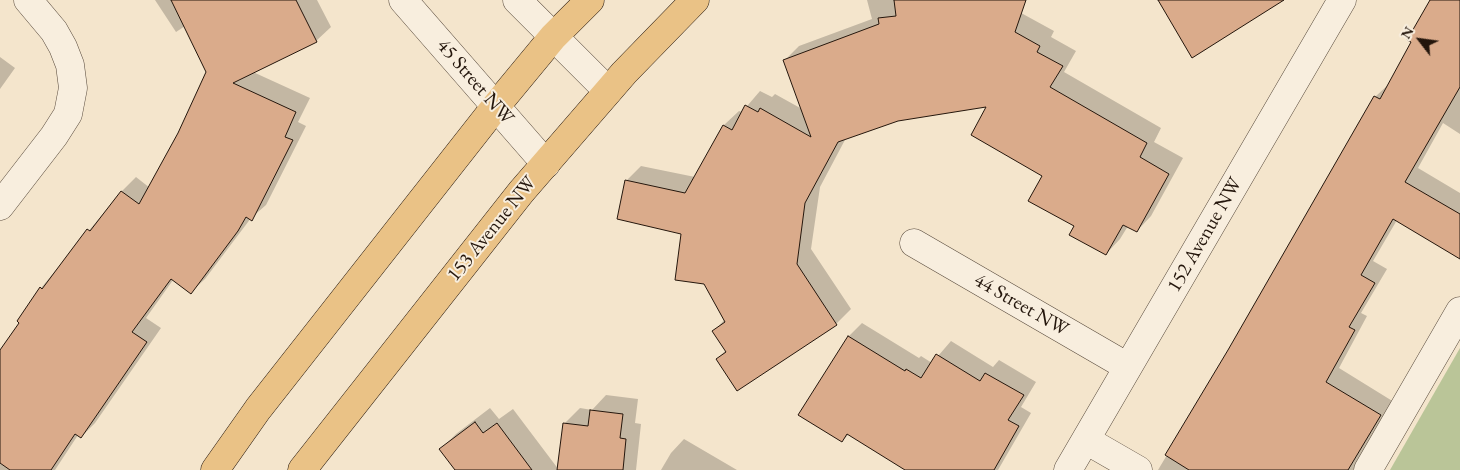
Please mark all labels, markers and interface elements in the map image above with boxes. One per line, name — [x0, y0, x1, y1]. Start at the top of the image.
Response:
north arrow — [1395, 15, 1445, 65]
text: N — [1396, 23, 1418, 42]
street label: 45 Street NW — [431, 34, 519, 130]
street label: 153 Avenue NW — [442, 172, 542, 286]
street label: 152 Avenue NW — [1163, 173, 1247, 297]
street label: 44 Street NW — [969, 268, 1073, 342]

